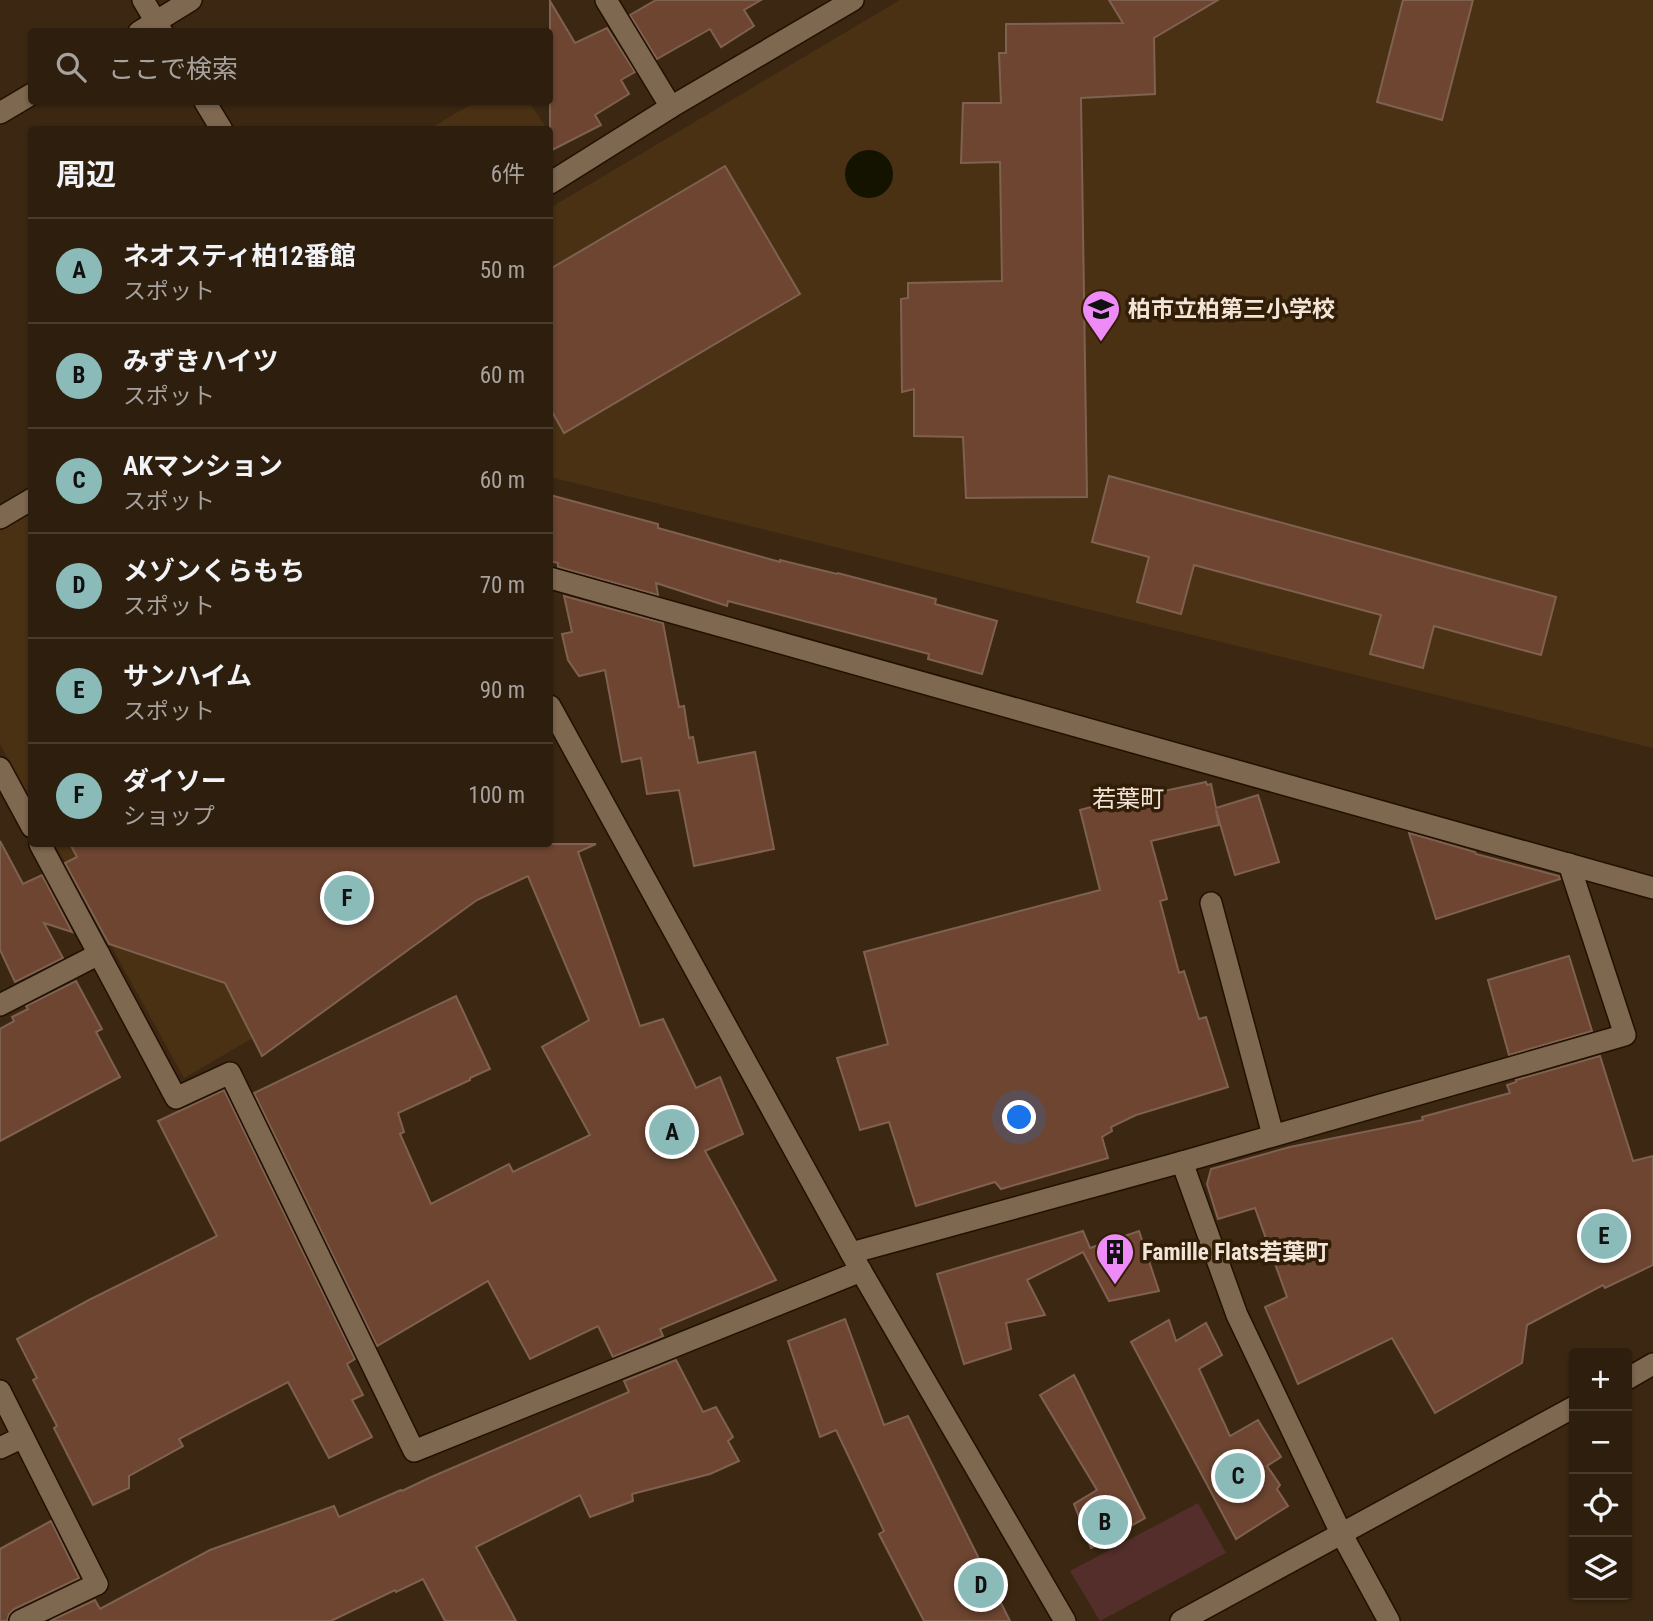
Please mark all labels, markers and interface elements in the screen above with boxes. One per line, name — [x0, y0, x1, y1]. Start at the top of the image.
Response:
search box — [28, 28, 553, 105]
icon: search — [52, 48, 90, 86]
text: ここで検索 — [108, 54, 238, 84]
text: 周辺 — [56, 157, 116, 192]
text: 6件 — [491, 161, 525, 188]
text: ネオスティ柏12番館 — [123, 241, 356, 271]
text: A — [72, 257, 86, 284]
text: 50 m — [480, 257, 525, 284]
text: スポット — [123, 278, 215, 305]
school or university icon: 柏市立柏第三小学校 — [1080, 288, 1122, 343]
place label: 柏市立柏第三小学校 — [1128, 296, 1335, 323]
text: みずきハイツ — [123, 346, 278, 376]
text: B — [73, 362, 85, 389]
text: 60 m — [480, 362, 525, 389]
text: スポット — [123, 383, 215, 410]
text: AKマンション — [123, 451, 283, 481]
text: C — [72, 467, 86, 494]
text: 60 m — [480, 467, 525, 494]
text: スポット — [123, 488, 215, 515]
text: メゾンくらもち — [123, 556, 305, 586]
text: D — [73, 572, 86, 599]
text: 70 m — [480, 572, 525, 599]
text: スポット — [123, 593, 215, 620]
text: サンハイム — [123, 661, 252, 691]
text: E — [73, 677, 85, 704]
text: 90 m — [480, 677, 525, 704]
text: スポット — [123, 698, 215, 725]
text: ダイソー — [123, 766, 227, 796]
text: F — [74, 782, 84, 809]
text: 100 m — [468, 782, 525, 809]
district label: 若葉町 — [1092, 785, 1164, 813]
text: ショップ — [123, 803, 215, 830]
pin: F — [324, 872, 370, 924]
your location — [1002, 1100, 1036, 1134]
pin: A — [649, 1106, 695, 1158]
pin: E — [1581, 1210, 1627, 1262]
building icon: Famille Flats若葉町 — [1094, 1231, 1136, 1286]
place label: Famille Flats若葉町 — [1142, 1239, 1328, 1266]
map controls — [1569, 1348, 1632, 1600]
button: + — [1569, 1348, 1632, 1411]
button: − — [1569, 1411, 1632, 1474]
pin: C — [1215, 1450, 1261, 1502]
button: locate — [1569, 1474, 1632, 1537]
pin: B — [1082, 1496, 1128, 1548]
button: layers — [1569, 1537, 1632, 1600]
pin: D — [958, 1559, 1004, 1611]

